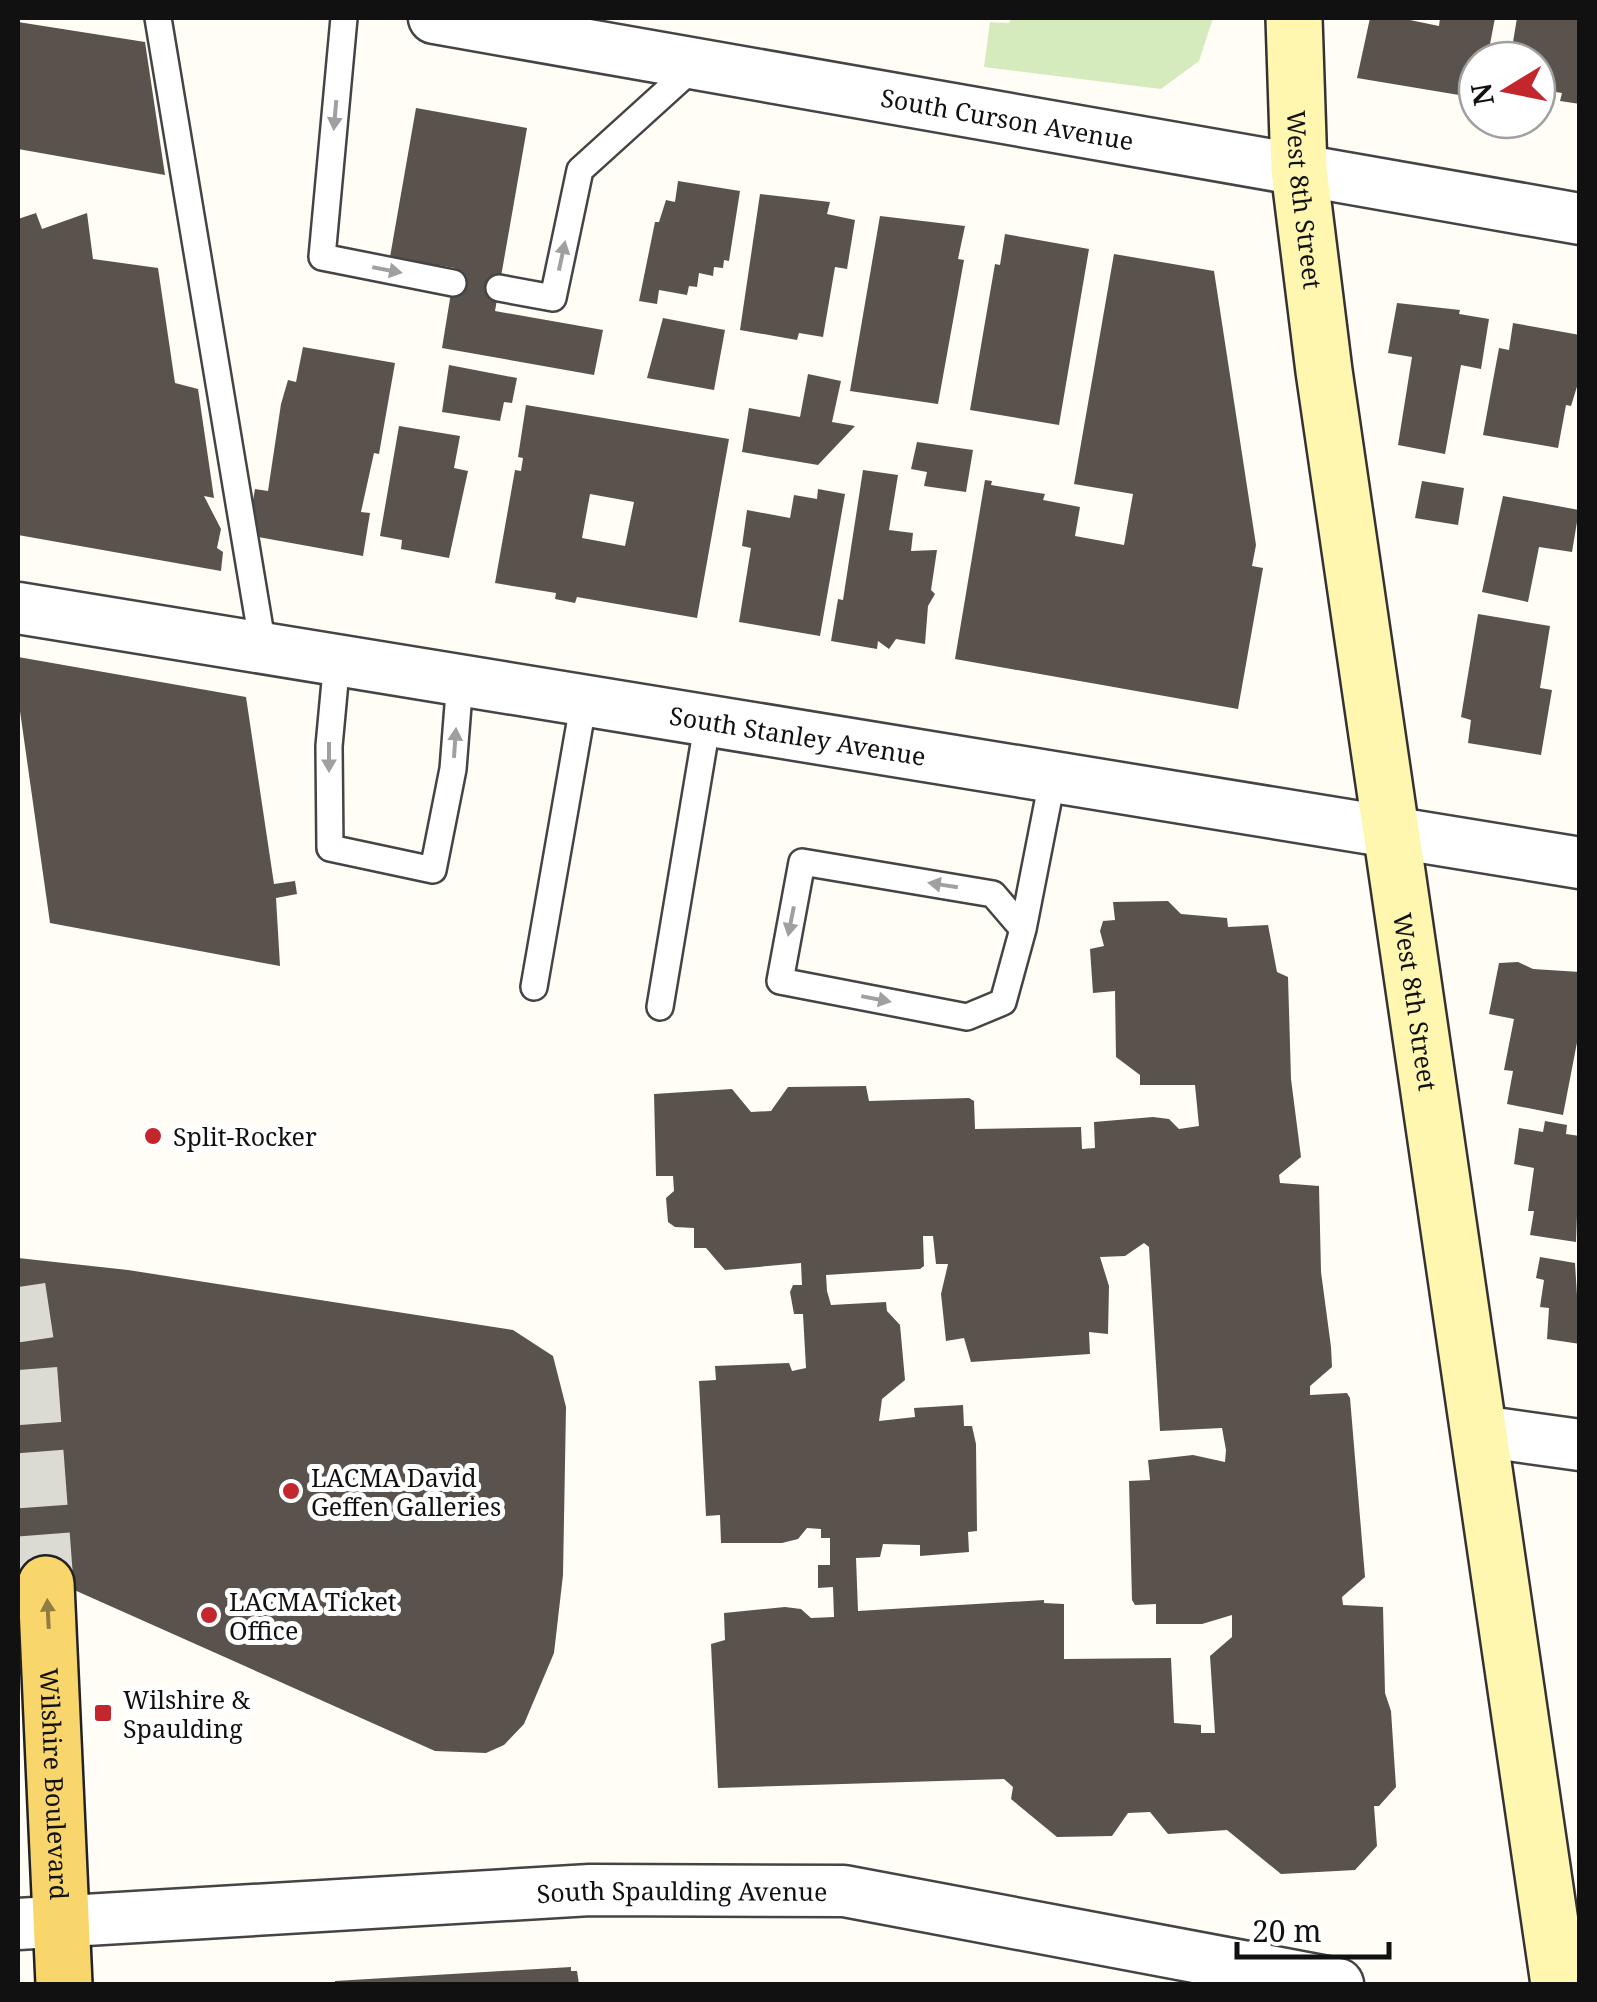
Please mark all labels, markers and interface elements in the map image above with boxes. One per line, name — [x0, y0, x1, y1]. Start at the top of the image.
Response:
north arrow — [1457, 40, 1557, 140]
street label: South Curson Avenue — [878, 80, 1136, 157]
text: N — [1461, 80, 1502, 109]
one-way arrow — [327, 99, 343, 131]
street label: West 8th Street — [1280, 110, 1331, 291]
one-way arrow — [555, 240, 570, 271]
one-way arrow — [372, 263, 403, 279]
street label: South Stanley Avenue — [667, 698, 928, 773]
one-way arrow — [447, 727, 463, 759]
one-way arrow — [321, 741, 337, 773]
one-way arrow — [926, 877, 958, 892]
one-way arrow — [783, 906, 799, 937]
street label: West 8th Street — [1386, 910, 1446, 1093]
one-way arrow — [861, 992, 892, 1008]
place label: Split-Rocker — [173, 1119, 317, 1153]
marker: Split-Rocker — [142, 1125, 164, 1147]
place label: LACMA David Geffen Galleries — [311, 1460, 501, 1523]
marker: LACMA David Geffen Galleries — [280, 1480, 302, 1502]
place label: LACMA Ticket Office — [229, 1584, 397, 1647]
one-way arrow — [39, 1598, 55, 1630]
marker: LACMA Ticket Office — [198, 1604, 220, 1626]
street label: Wilshire Boulevard — [33, 1667, 77, 1901]
place label: Wilshire & Spaulding — [123, 1682, 251, 1745]
marker: Wilshire & Spaulding — [92, 1702, 114, 1724]
street label: South Spaulding Avenue — [536, 1873, 827, 1910]
scale bar — [1237, 1897, 1390, 1959]
text: 20 m — [1252, 1910, 1322, 1951]

